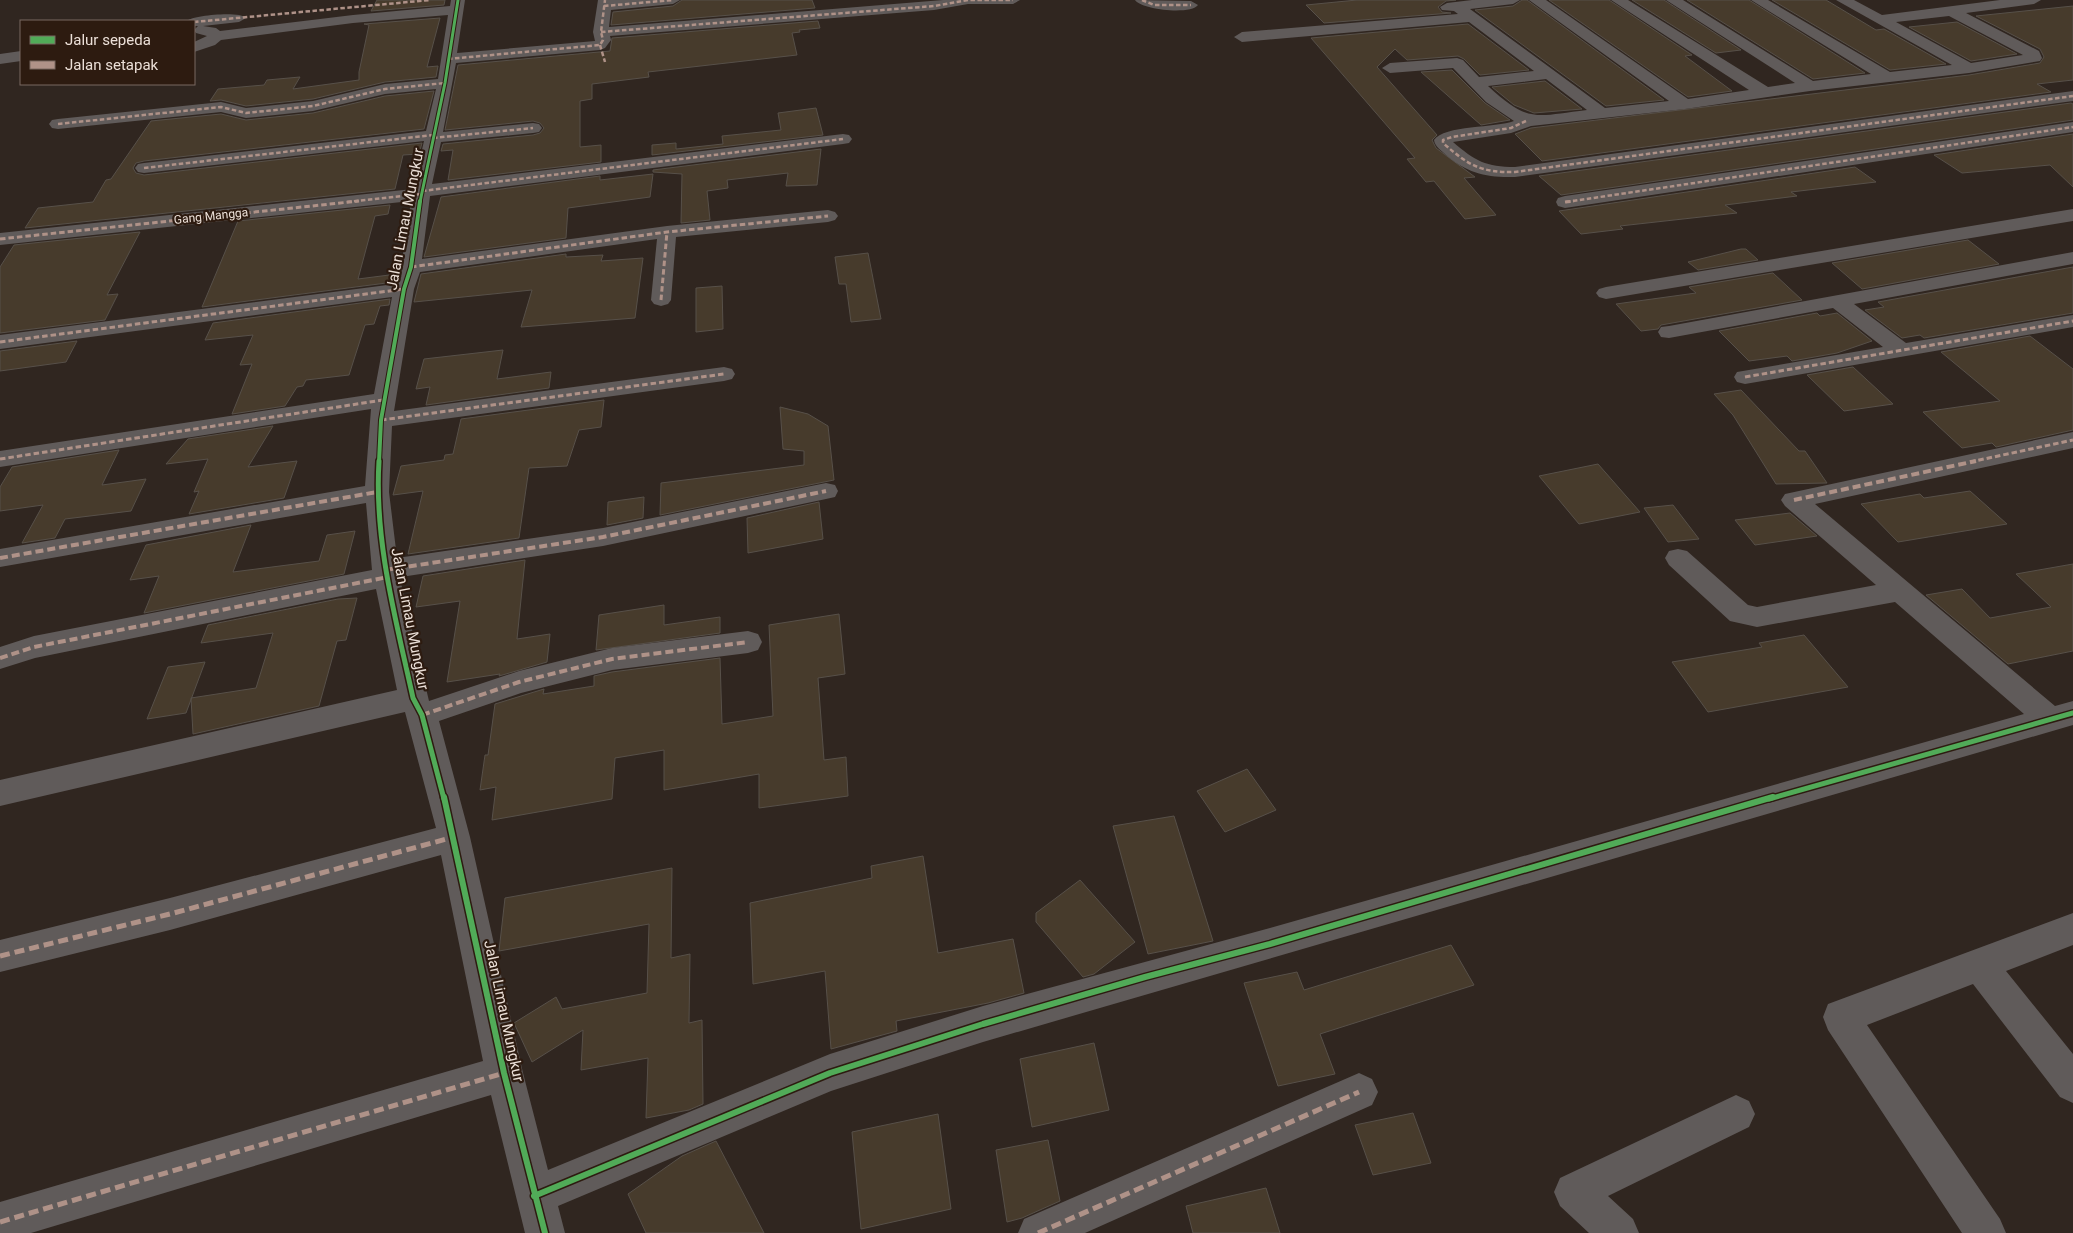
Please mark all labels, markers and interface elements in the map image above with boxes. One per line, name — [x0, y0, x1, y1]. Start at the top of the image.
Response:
legend — [20, 20, 195, 85]
text: Jalur sepeda — [65, 31, 151, 49]
text: Jalan setapak — [65, 56, 159, 74]
street label: Jalan Limau Mungkur — [382, 146, 428, 292]
street label: Gang Mangga — [173, 205, 249, 227]
street label: Jalan Limau Mungkur — [387, 546, 433, 692]
street label: Jalan Limau Mungkur — [480, 939, 528, 1083]

